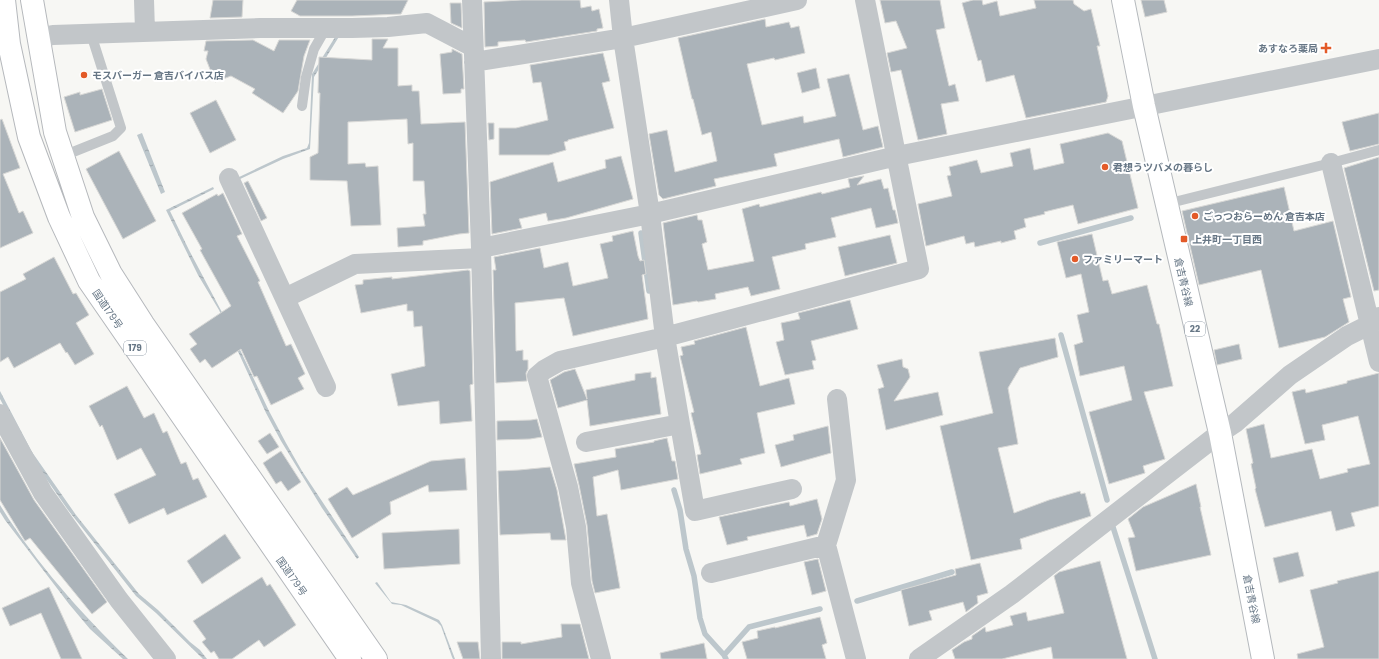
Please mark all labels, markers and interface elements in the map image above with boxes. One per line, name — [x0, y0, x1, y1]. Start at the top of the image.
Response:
place label: あすなろ薬局 — [1258, 41, 1318, 56]
marker: あすなろ薬局 — [1321, 43, 1331, 53]
place label: モスバーガー 倉吉バイパス店 — [92, 68, 224, 83]
marker: モスバーガー 倉吉バイパス店 — [79, 70, 89, 80]
place label: 君想うツバメの暮らし — [1113, 160, 1213, 175]
marker: 君想うツバメの暮らし — [1100, 162, 1110, 172]
place label: ごっつおらーめん 倉吉本店 — [1203, 209, 1325, 224]
marker: ごっつおらーめん 倉吉本店 — [1190, 211, 1200, 221]
place label: 上井町一丁目西 — [1192, 232, 1262, 247]
marker: 上井町一丁目西 — [1179, 234, 1189, 244]
place label: ファミリーマート — [1083, 252, 1163, 267]
marker: ファミリーマート — [1070, 254, 1080, 264]
street label: 倉吉青谷線 — [1171, 256, 1196, 308]
street label: 国道179号 — [89, 286, 126, 332]
road number: 22 — [1185, 322, 1205, 336]
road number: 179 — [124, 341, 146, 355]
street label: 国道179号 — [273, 554, 311, 599]
street label: 倉吉青谷線 — [1239, 573, 1264, 625]

